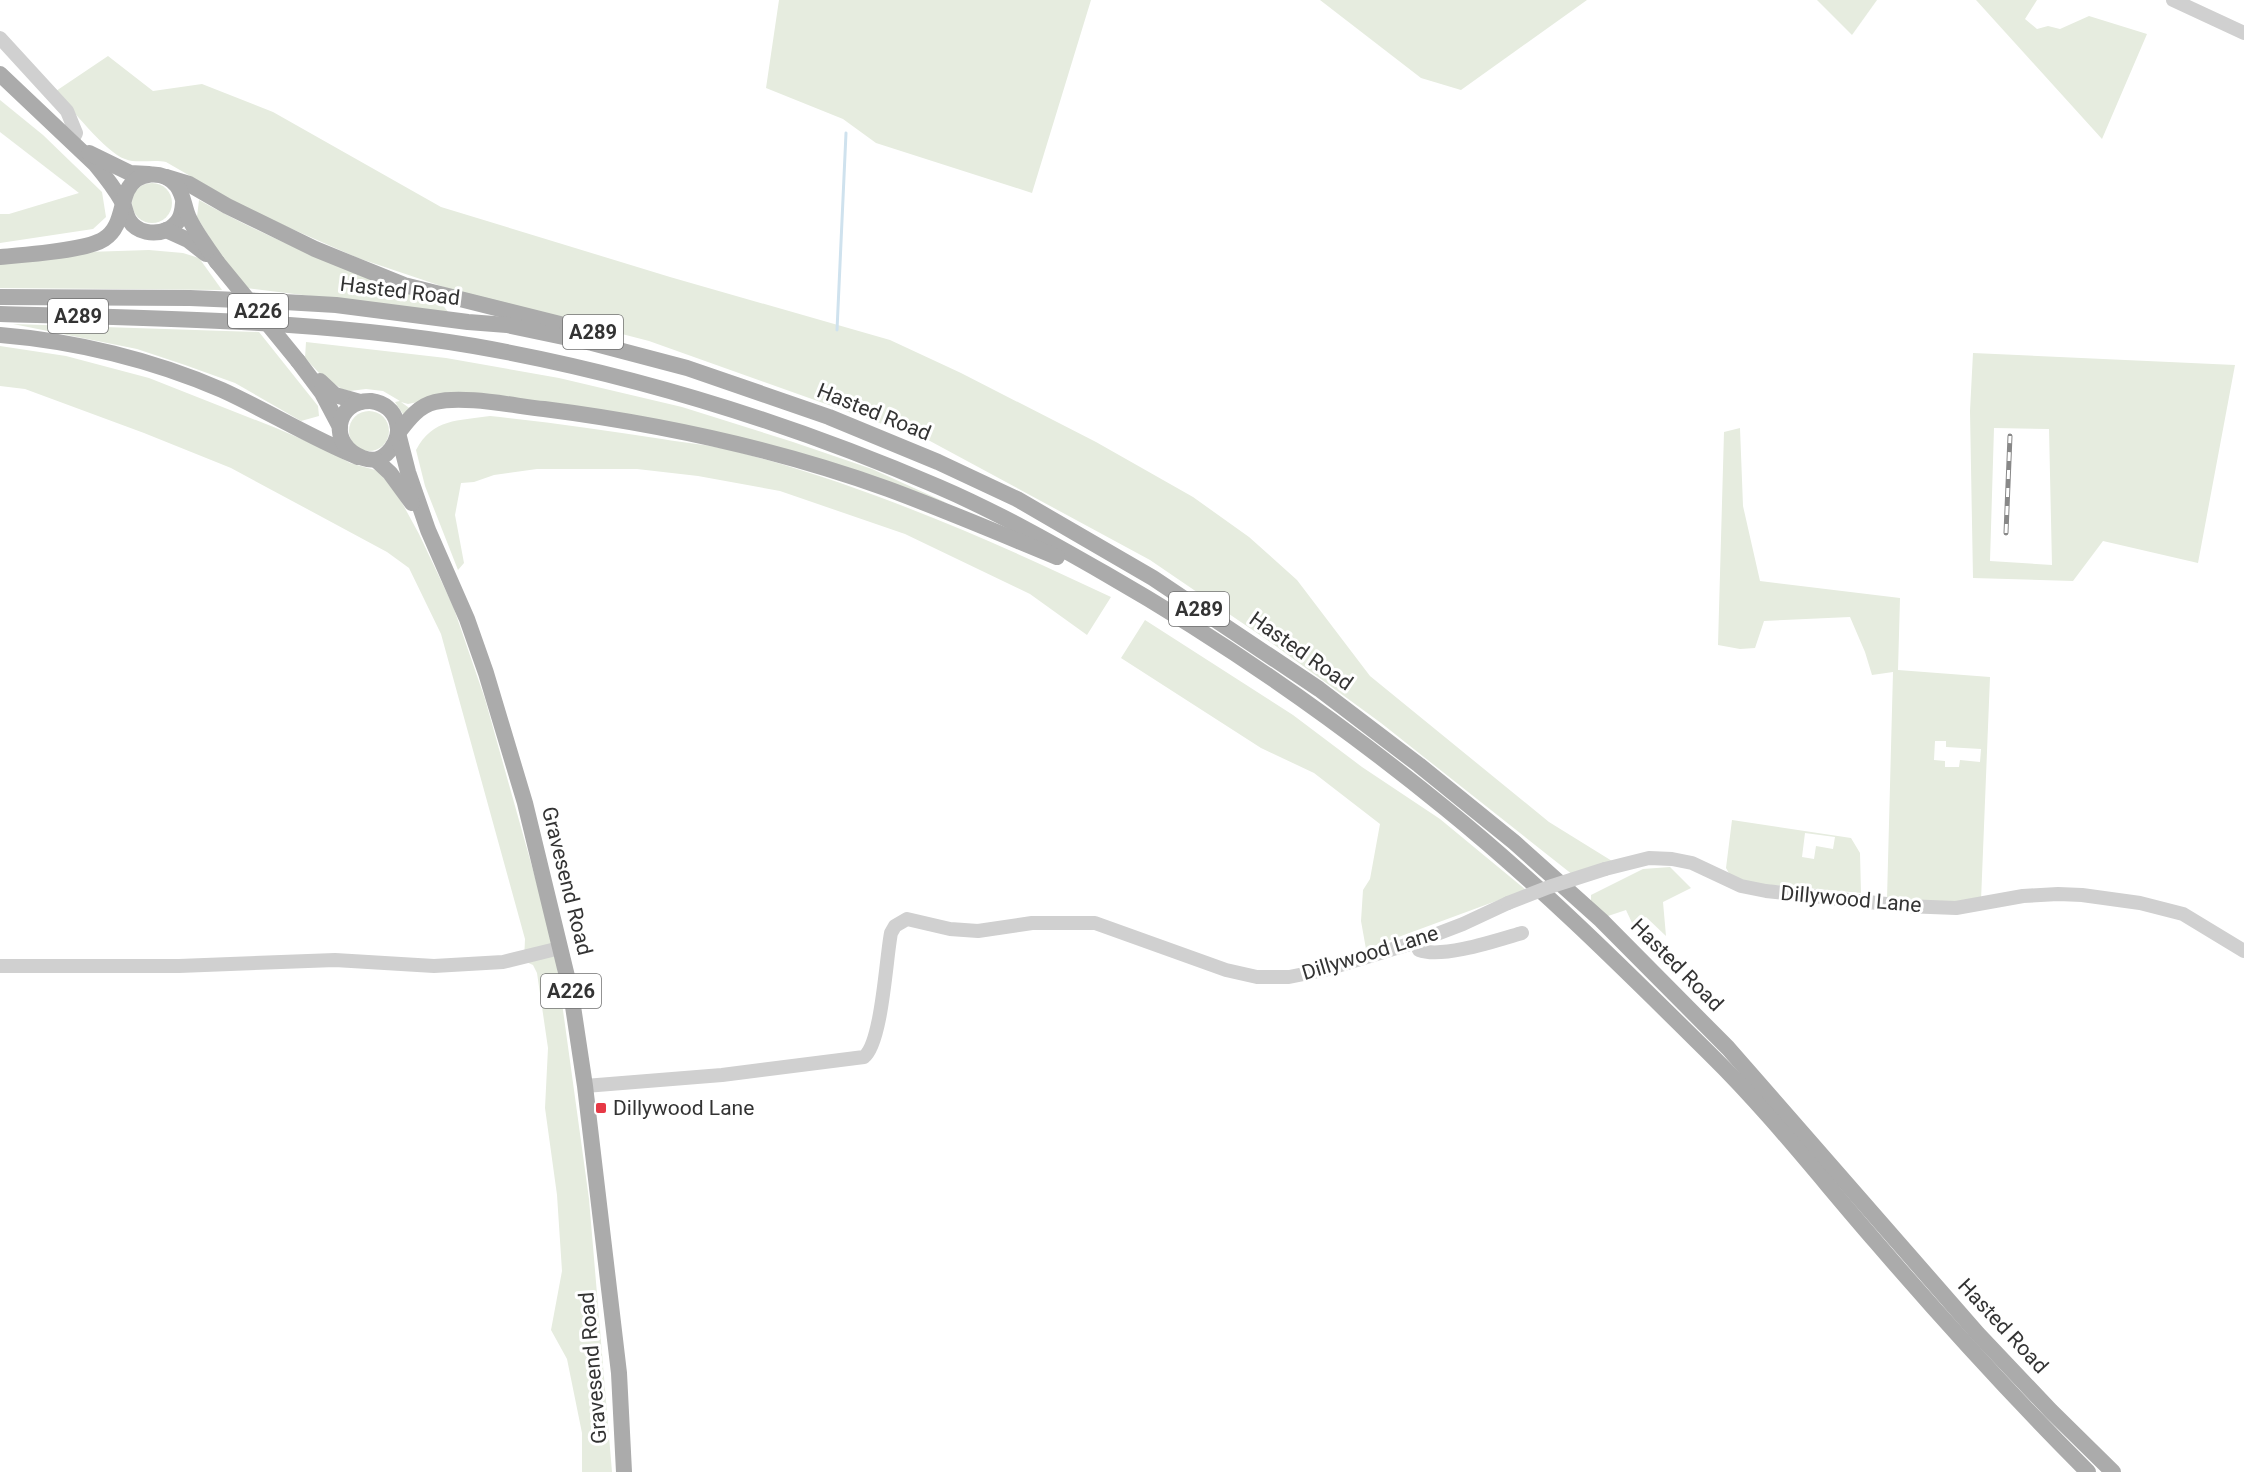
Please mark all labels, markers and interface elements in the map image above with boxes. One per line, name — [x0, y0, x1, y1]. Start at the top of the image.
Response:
street label: Hasted Road — [339, 272, 461, 310]
road number: A226 — [228, 294, 288, 328]
road number: A289 — [48, 299, 108, 333]
road number: A289 — [563, 315, 623, 349]
street label: Hasted Road — [814, 378, 934, 446]
road number: A289 — [1169, 592, 1229, 626]
street label: Hasted Road — [1245, 607, 1357, 695]
street label: Gravesend Road — [537, 804, 597, 958]
street label: Dillywood Lane — [1780, 881, 1922, 917]
street label: Hasted Road — [1626, 914, 1728, 1016]
street label: Dillywood Lane — [1299, 921, 1441, 985]
road number: A226 — [541, 974, 601, 1008]
place label: Dillywood Lane — [613, 1096, 754, 1120]
marker: Dillywood Lane — [594, 1101, 608, 1115]
street label: Hasted Road — [1953, 1274, 2053, 1378]
street label: Gravesend Road — [574, 1291, 612, 1445]

